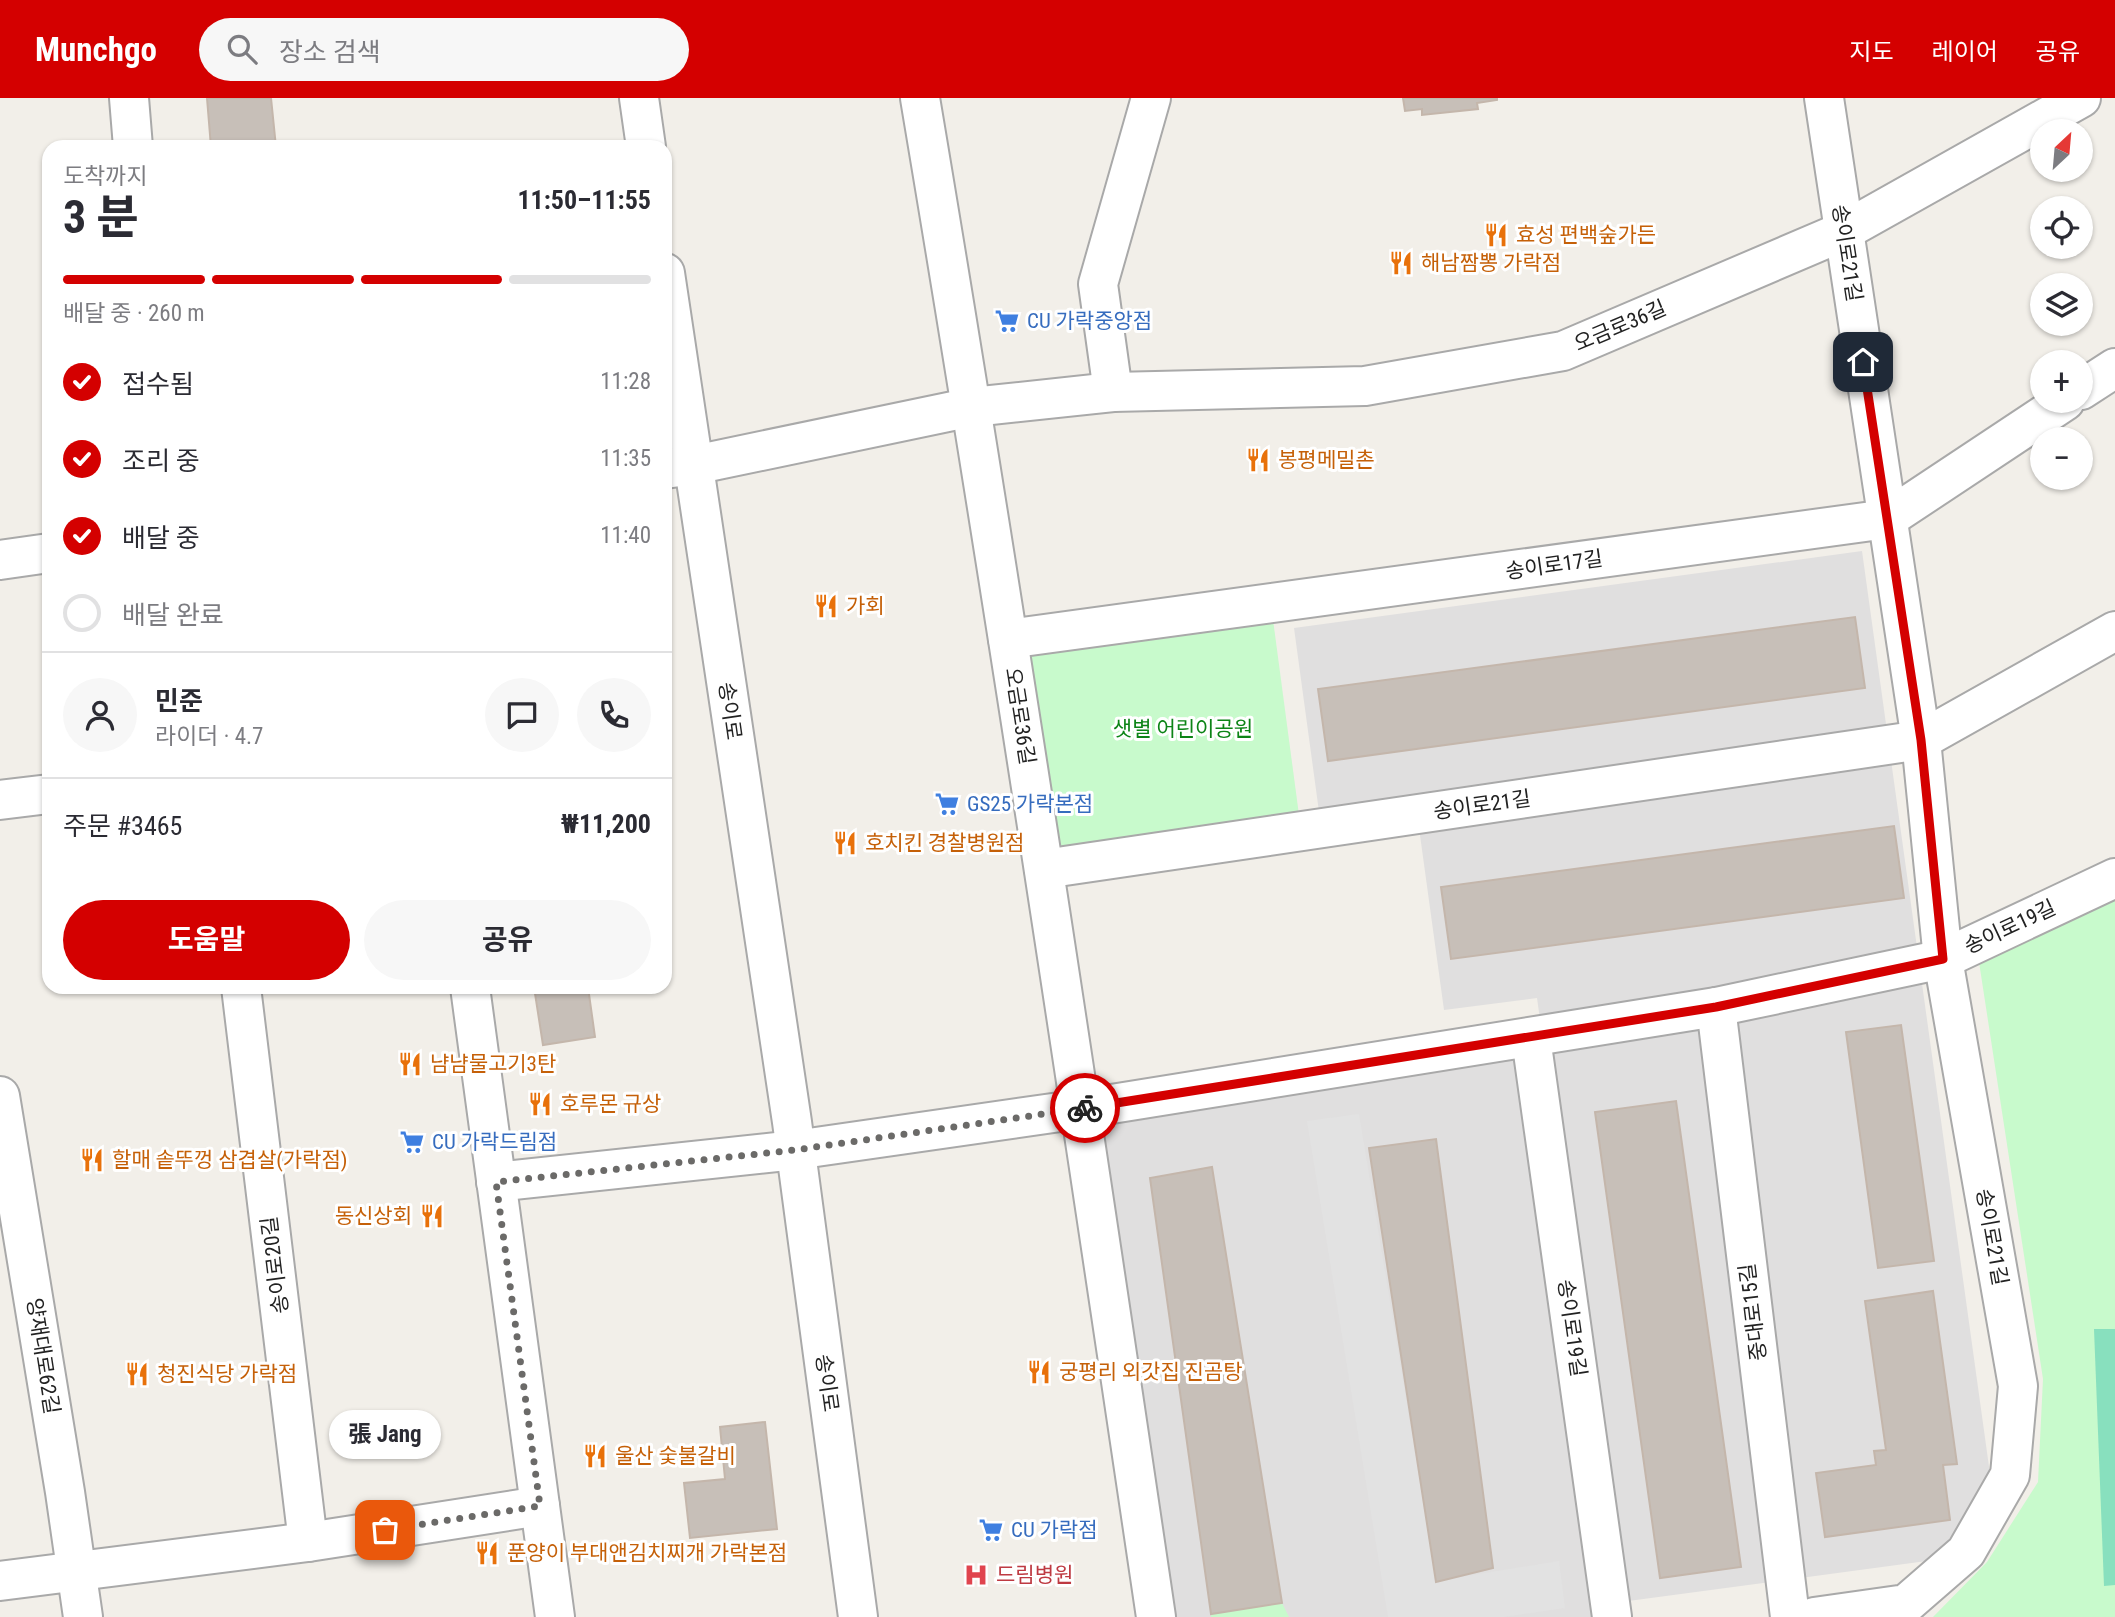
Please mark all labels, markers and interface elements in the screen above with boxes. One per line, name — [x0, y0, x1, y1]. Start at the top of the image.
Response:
search box — [199, 18, 689, 81]
text: Munchgo — [35, 30, 157, 69]
icon: search — [223, 30, 261, 68]
text: 장소 검색 — [279, 37, 381, 67]
text: 지도 — [1849, 38, 1894, 66]
text: 레이어 — [1932, 38, 1998, 66]
text: 공유 — [2036, 38, 2080, 66]
north arrow — [2030, 119, 2093, 182]
map controls — [2030, 119, 2093, 490]
text: 도착까지 — [63, 163, 148, 190]
text: 11:50–11:55 — [517, 185, 651, 215]
text: 3 분 — [63, 190, 139, 244]
button: locate — [2030, 196, 2093, 259]
street label: 송이로21길 — [1827, 203, 1867, 303]
restaurant icon: 효성 편백숲가든 — [1482, 221, 1510, 249]
place label: 효성 편백숲가든 — [1516, 223, 1656, 247]
restaurant icon: 해남짬뽕 가락점 — [1387, 249, 1415, 277]
place label: 해남짬뽕 가락점 — [1421, 251, 1561, 275]
button: layers — [2030, 273, 2093, 336]
street label: 오금로36길 — [1570, 296, 1670, 356]
text: 배달 중 · 260 m — [63, 300, 205, 327]
supermarket icon: CU 가락중앙점 — [993, 307, 1021, 335]
place label: CU 가락중앙점 — [1027, 309, 1152, 333]
pin — [1833, 332, 1893, 392]
icon: home — [1844, 343, 1882, 381]
button: + — [2030, 350, 2093, 413]
icon: check — [63, 363, 101, 401]
text: 11:28 — [600, 368, 651, 395]
text: 접수됨 — [122, 369, 194, 399]
button: − — [2030, 427, 2093, 490]
icon: check — [63, 440, 101, 478]
text: 11:35 — [600, 445, 651, 472]
text: 조리 중 — [122, 446, 200, 476]
restaurant icon: 봉평메밀촌 — [1244, 446, 1272, 474]
place label: 봉평메밀촌 — [1278, 448, 1375, 472]
icon: check — [63, 517, 101, 555]
text: 11:40 — [600, 522, 651, 549]
text: 배달 중 — [122, 523, 200, 553]
street label: 송이로17길 — [1504, 546, 1604, 584]
restaurant icon: 가회 — [812, 592, 840, 620]
place label: 가회 — [846, 594, 885, 618]
text: 배달 완료 — [122, 600, 224, 630]
street label: 오금로36길 — [1000, 666, 1040, 766]
button: person — [63, 678, 137, 752]
button: chat — [485, 678, 559, 752]
button: phone — [577, 678, 651, 752]
street label: 송이로 — [714, 681, 746, 741]
text: 민준 — [155, 686, 203, 716]
park label: 샛별 어린이공원 — [1113, 717, 1253, 741]
text: 라이더 · 4.7 — [155, 723, 263, 750]
street label: 송이로21길 — [1432, 786, 1532, 824]
supermarket icon: GS25 가락본점 — [933, 790, 961, 818]
place label: GS25 가락본점 — [967, 792, 1093, 816]
text: ₩11,200 — [561, 809, 651, 839]
text: 주문 #3465 — [63, 811, 182, 841]
restaurant icon: 호치킨 경찰병원점 — [831, 829, 859, 857]
place label: 호치킨 경찰병원점 — [865, 831, 1024, 855]
street label: 송이로19길 — [1961, 895, 2059, 959]
button: 도움말 — [63, 900, 350, 980]
button: 공유 — [364, 900, 651, 980]
restaurant icon: 냠냠물고기3탄 — [396, 1050, 424, 1078]
place label: 냠냠물고기3탄 — [430, 1052, 556, 1076]
courier — [1050, 1073, 1120, 1143]
icon: bike — [1066, 1089, 1104, 1127]
restaurant icon: 호루몬 규상 — [526, 1090, 554, 1118]
place label: 호루몬 규상 — [560, 1092, 661, 1116]
supermarket icon: CU 가락드림점 — [398, 1128, 426, 1156]
place label: CU 가락드림점 — [432, 1130, 557, 1154]
restaurant icon: 할매 솥뚜껑 삼겹살(가락점) — [78, 1146, 106, 1174]
place label: 할매 솥뚜껑 삼겹살(가락점) — [112, 1148, 347, 1172]
street label: 송이로21길 — [1972, 1187, 2012, 1287]
restaurant icon: 동신상회 — [418, 1202, 446, 1230]
place label: 동신상회 — [335, 1204, 412, 1228]
street label: 송이로20길 — [257, 1215, 293, 1315]
street label: 중대로15길 — [1735, 1262, 1771, 1362]
street label: 송이로19길 — [1553, 1278, 1591, 1378]
street label: 양재대로62길 — [22, 1296, 64, 1416]
street label: 송이로 — [811, 1353, 843, 1413]
restaurant icon: 궁평리 외갓집 진곰탕 — [1025, 1358, 1053, 1386]
restaurant icon: 청진식당 가락점 — [123, 1360, 151, 1388]
place label: 궁평리 외갓집 진곰탕 — [1059, 1360, 1243, 1384]
place label: 청진식당 가락점 — [157, 1362, 297, 1386]
callout: 張 Jang — [329, 1411, 441, 1460]
text: 張 Jang — [348, 1421, 422, 1448]
restaurant icon: 울산 숯불갈비 — [581, 1442, 609, 1470]
place label: 울산 숯불갈비 — [615, 1444, 736, 1468]
pin — [355, 1500, 415, 1560]
icon: bag — [366, 1511, 404, 1549]
supermarket icon: CU 가락점 — [977, 1516, 1005, 1544]
place label: CU 가락점 — [1011, 1518, 1097, 1542]
restaurant icon: 푼양이 부대앤김치찌개 가락본점 — [473, 1539, 501, 1567]
place label: 푼양이 부대앤김치찌개 가락본점 — [507, 1541, 787, 1565]
hospital icon: 드림병원 — [962, 1561, 990, 1589]
place label: 드림병원 — [996, 1563, 1073, 1587]

